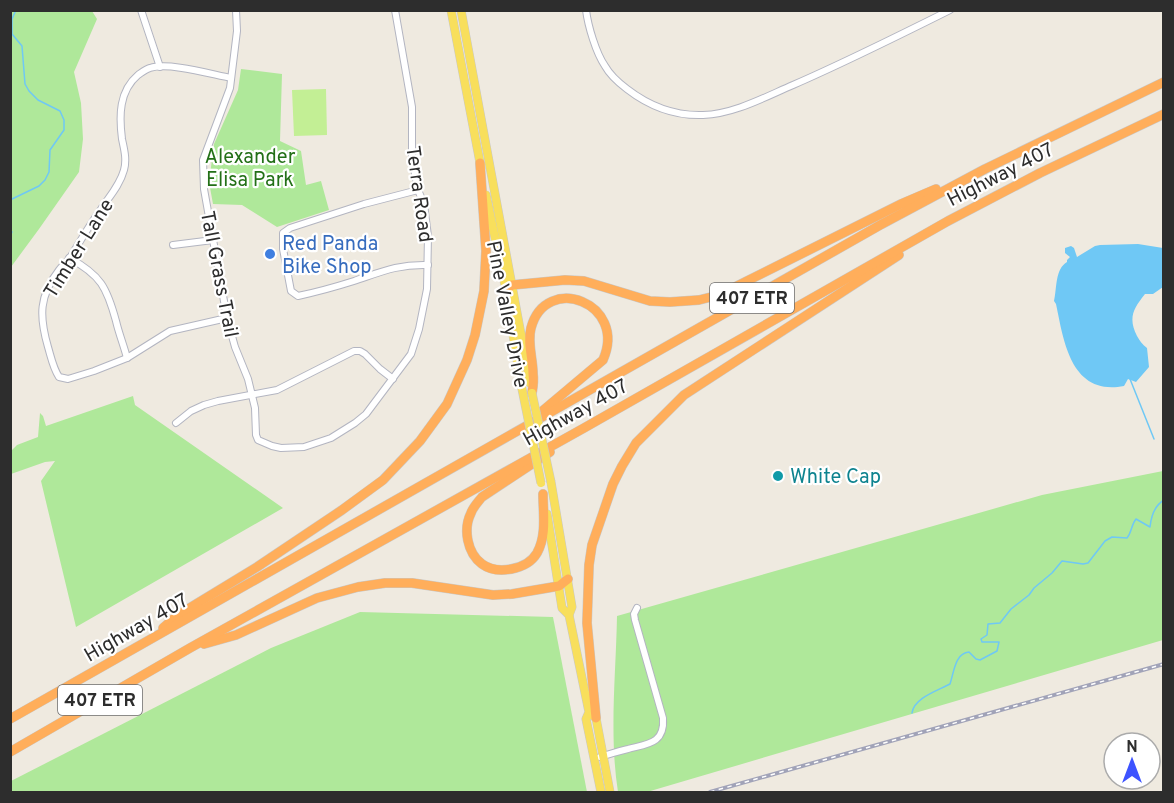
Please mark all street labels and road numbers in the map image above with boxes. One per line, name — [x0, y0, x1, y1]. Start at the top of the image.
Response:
street label: Highway 407 — [943, 138, 1059, 214]
street label: Terra Road — [398, 144, 438, 244]
street label: Timber Lane — [39, 194, 121, 304]
street label: Tall Grass Trail — [193, 209, 243, 340]
street label: Pine Valley Drive — [479, 238, 533, 390]
road number: 407 ETR — [710, 283, 794, 313]
street label: Highway 407 — [519, 374, 633, 453]
street label: Highway 407 — [80, 588, 194, 669]
road number: 407 ETR — [58, 685, 142, 715]

